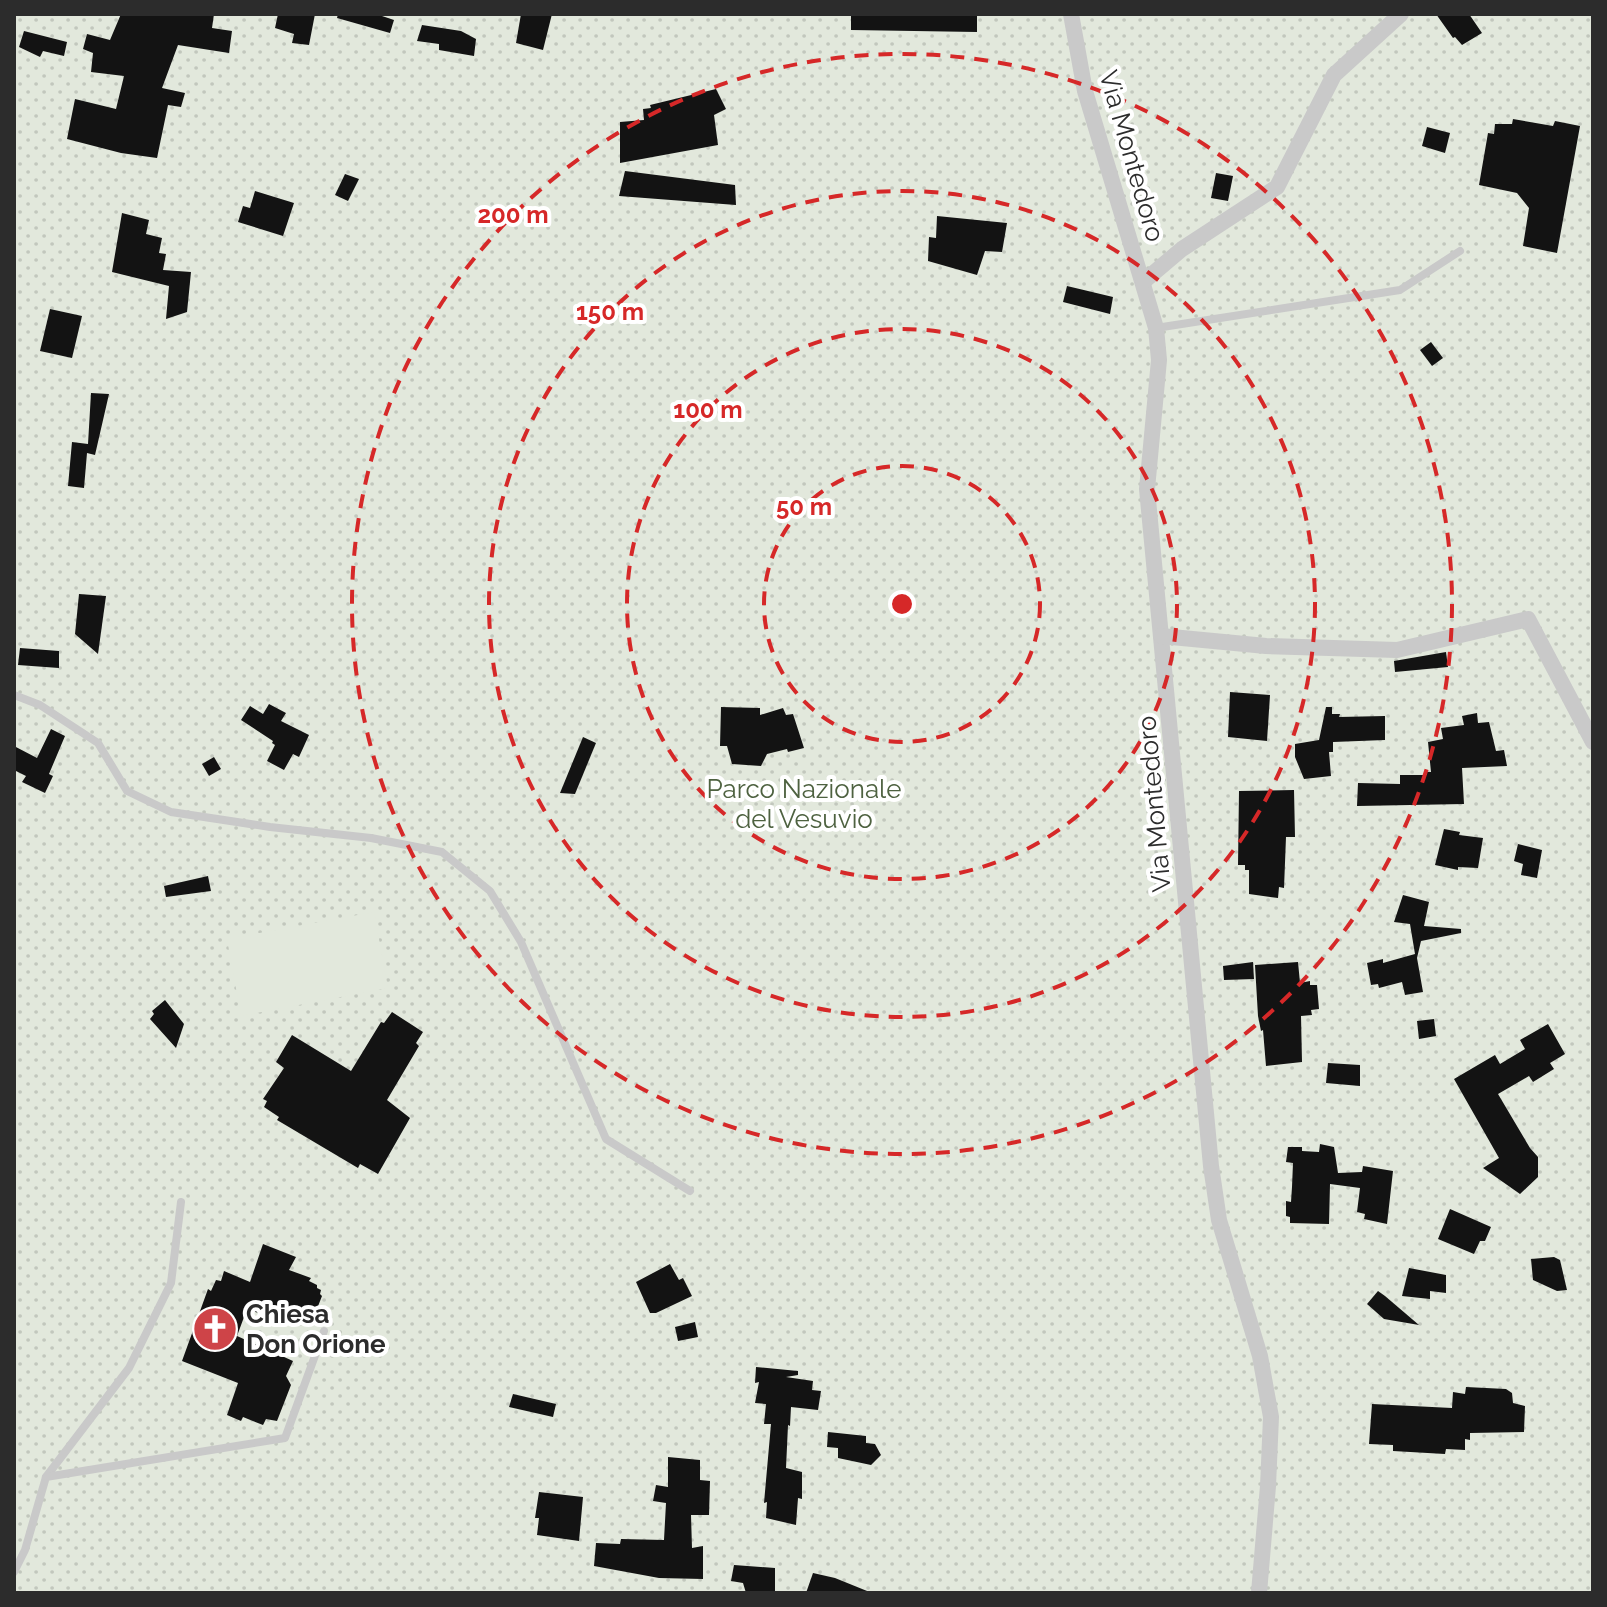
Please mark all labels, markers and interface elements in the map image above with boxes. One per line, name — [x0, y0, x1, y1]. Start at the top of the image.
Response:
street label: Via Montedoro — [1093, 67, 1171, 245]
text: 200 m — [477, 200, 549, 229]
text: 150 m — [576, 297, 644, 326]
text: 100 m — [673, 395, 743, 424]
text: 50 m — [776, 492, 832, 521]
centre of rings — [888, 590, 916, 618]
street label: Via Montedoro — [1131, 715, 1177, 893]
park label: Parco Nazionale del Vesuvio — [707, 774, 901, 834]
place label: Chiesa Don Orione — [246, 1299, 386, 1359]
church icon: Chiesa Don Orione — [191, 1305, 239, 1353]

